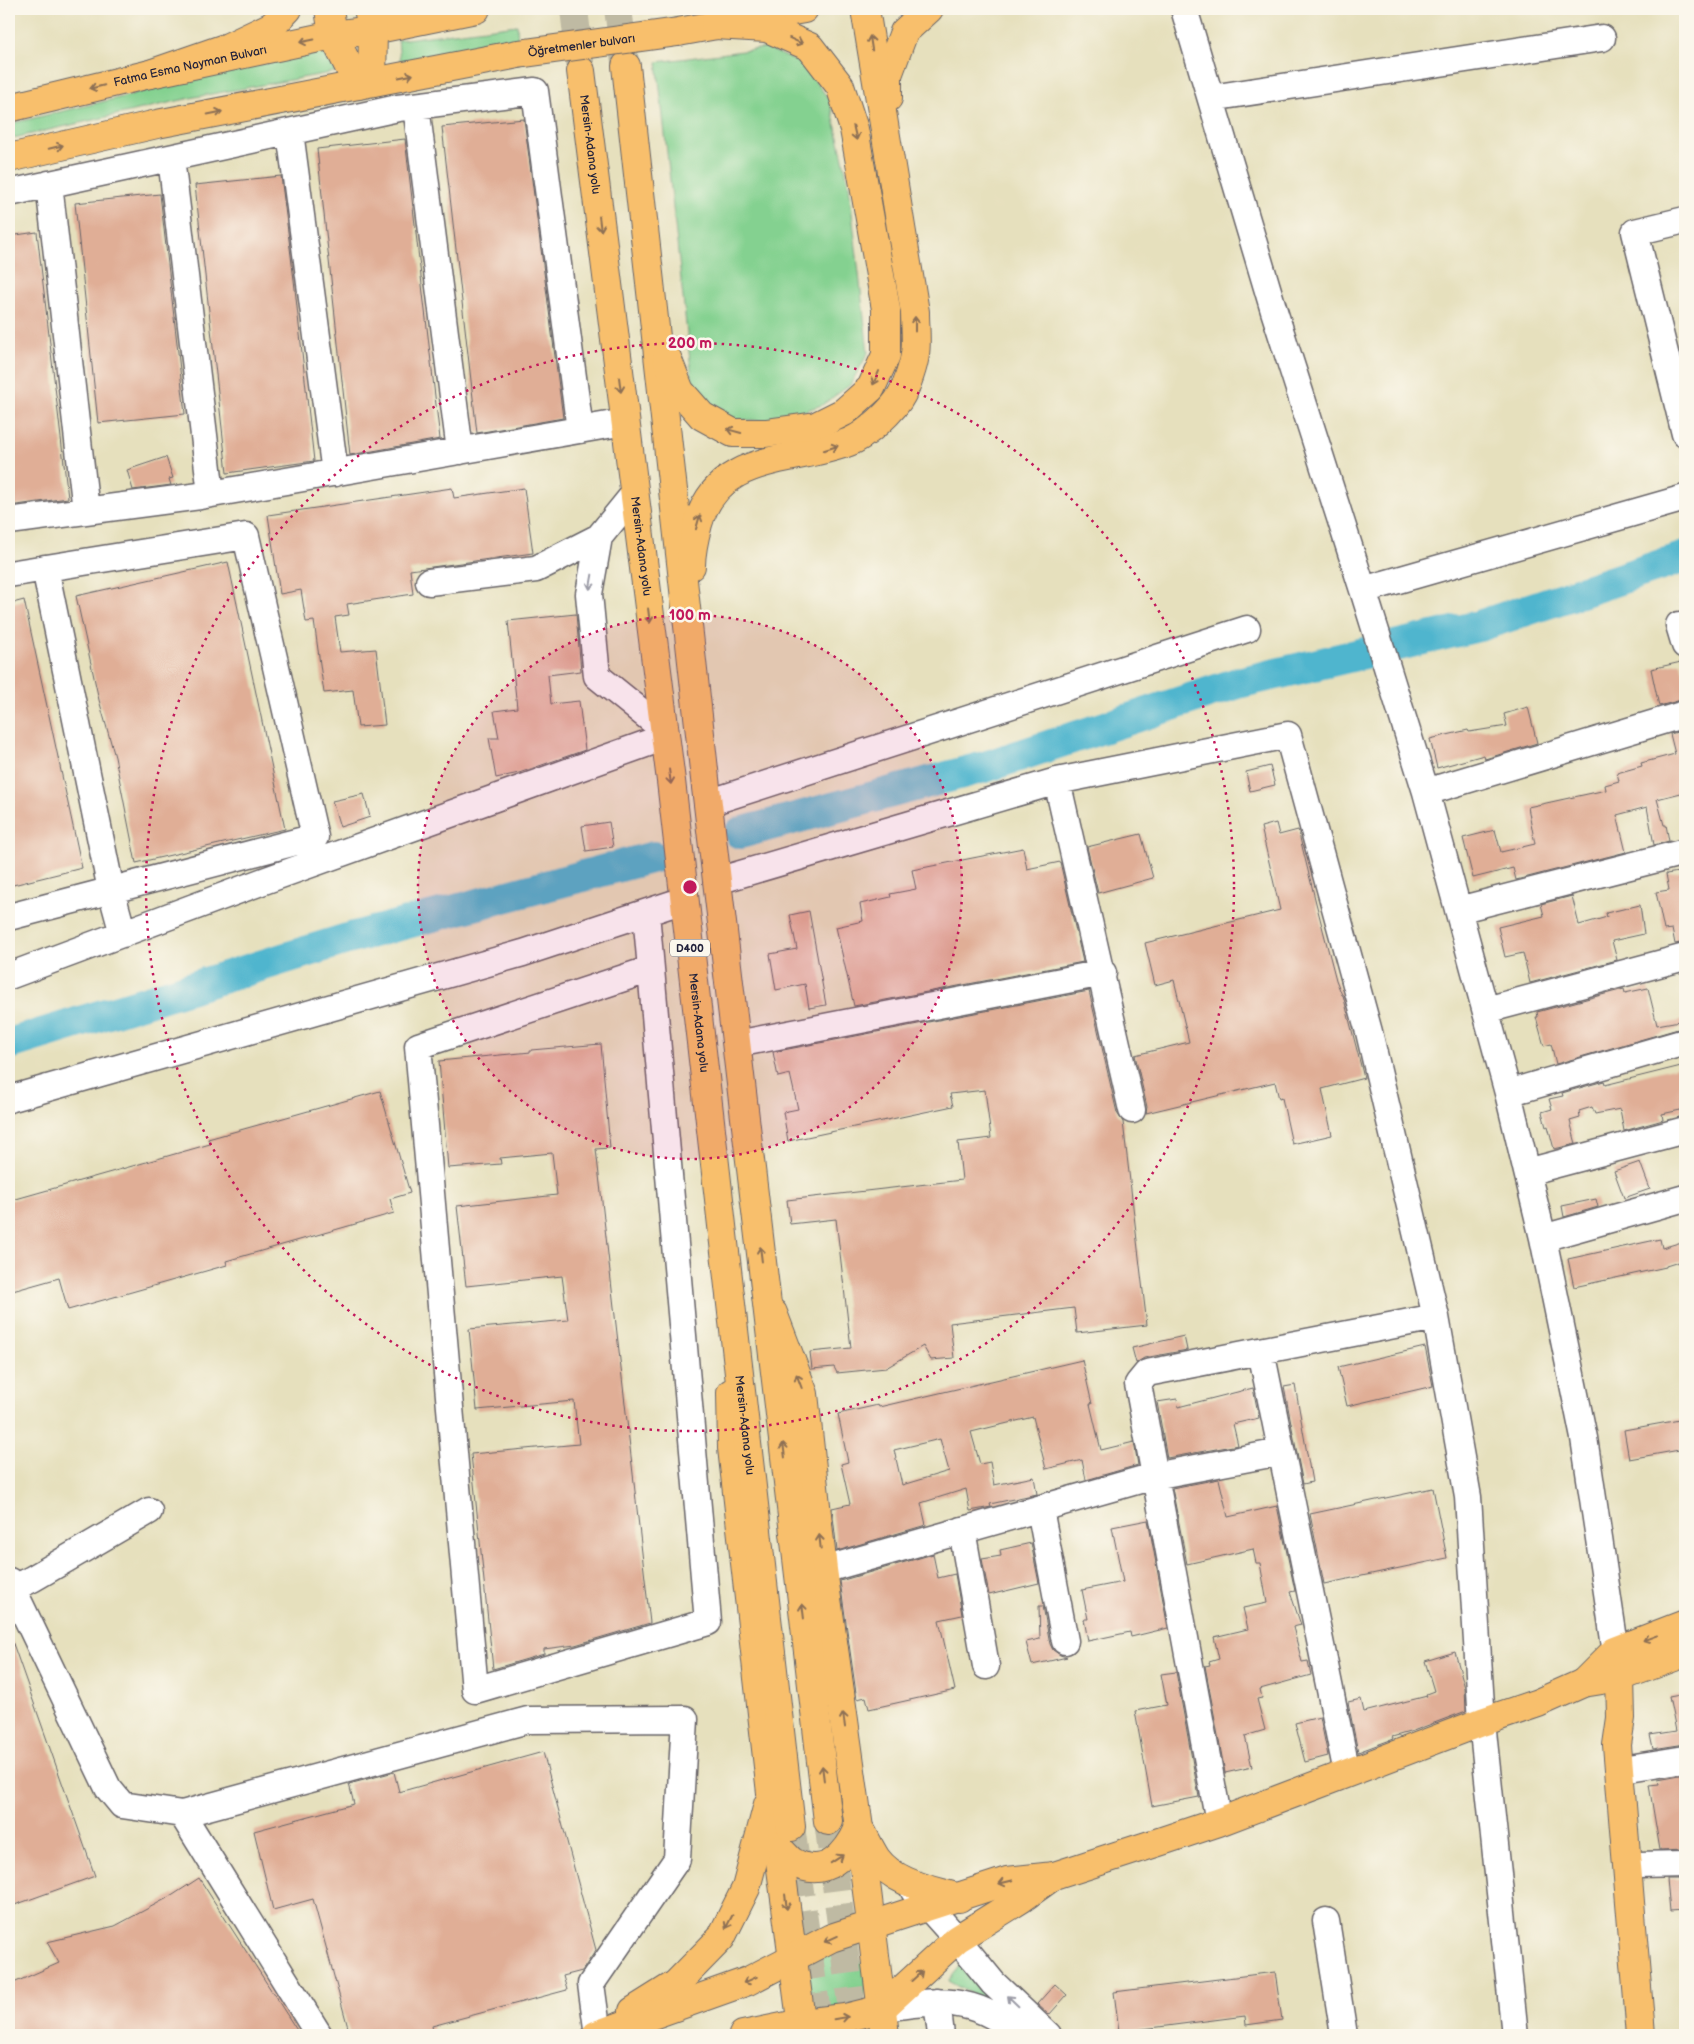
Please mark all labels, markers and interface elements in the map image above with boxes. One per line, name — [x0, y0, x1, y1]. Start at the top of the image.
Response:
street label: Öğretmenler bulvarı — [527, 30, 636, 60]
one-way arrow — [865, 35, 875, 51]
one-way arrow — [300, 37, 316, 46]
one-way arrow — [788, 37, 803, 47]
street label: Fatma Esma Nayman Bulvarı — [112, 42, 268, 90]
one-way arrow — [397, 71, 413, 80]
one-way arrow — [90, 83, 106, 92]
street label: Mersin-Adana yolu — [577, 94, 604, 195]
one-way arrow — [207, 107, 223, 117]
one-way arrow — [851, 124, 860, 140]
one-way arrow — [48, 142, 64, 151]
one-way arrow — [595, 215, 605, 231]
one-way arrow — [910, 317, 920, 333]
text: 200 m — [668, 334, 712, 353]
one-way arrow — [870, 370, 880, 385]
one-way arrow — [615, 377, 625, 393]
one-way arrow — [726, 426, 742, 435]
one-way arrow — [823, 442, 839, 452]
street label: Mersin-Adana yolu — [627, 496, 655, 597]
one-way arrow — [694, 514, 704, 530]
one-way arrow — [586, 574, 596, 590]
text: 100 m — [669, 606, 711, 625]
one-way arrow — [645, 607, 655, 623]
one-way arrow — [665, 768, 675, 784]
centre of rings — [681, 878, 699, 896]
road number: D400 — [670, 940, 710, 956]
street label: Mersin-Adana yolu — [686, 972, 712, 1073]
one-way arrow — [756, 1246, 766, 1262]
street label: Mersin-Adana yolu — [732, 1374, 758, 1476]
one-way arrow — [794, 1374, 803, 1390]
one-way arrow — [779, 1442, 789, 1458]
one-way arrow — [815, 1534, 825, 1550]
one-way arrow — [798, 1604, 808, 1620]
one-way arrow — [1643, 1633, 1658, 1643]
one-way arrow — [839, 1713, 849, 1729]
one-way arrow — [817, 1765, 827, 1781]
one-way arrow — [830, 1854, 844, 1865]
one-way arrow — [998, 1878, 1014, 1887]
one-way arrow — [781, 1894, 791, 1910]
one-way arrow — [724, 1914, 733, 1929]
one-way arrow — [824, 1934, 839, 1944]
one-way arrow — [910, 1970, 923, 1982]
one-way arrow — [743, 1976, 758, 1986]
one-way arrow — [1007, 1996, 1019, 2008]
one-way arrow — [833, 2012, 849, 2022]

